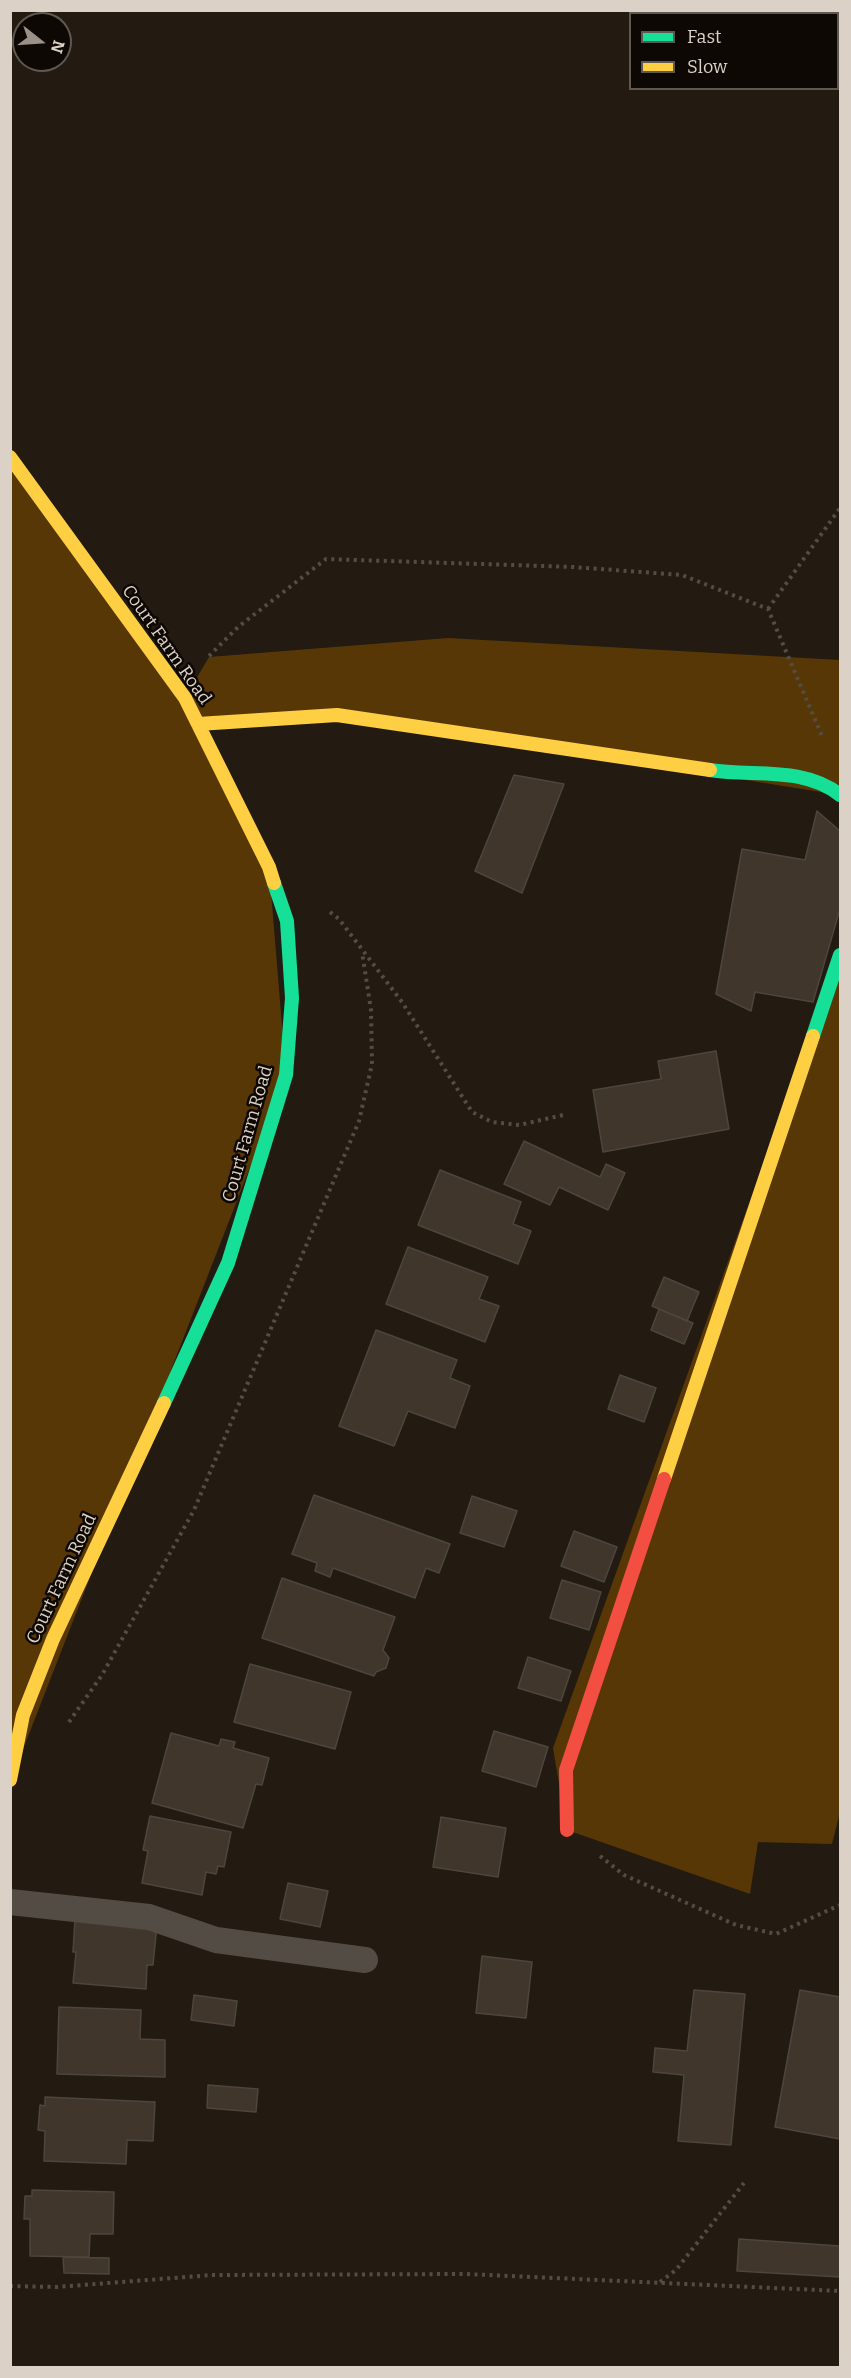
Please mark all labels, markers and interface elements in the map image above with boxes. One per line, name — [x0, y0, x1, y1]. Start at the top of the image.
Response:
north arrow — [12, 12, 72, 72]
legend — [629, 12, 839, 90]
text: Fast — [687, 26, 722, 48]
text: N — [47, 38, 69, 56]
text: Slow — [687, 56, 727, 78]
street label: Court Farm Road — [117, 581, 215, 709]
street label: Court Farm Road — [218, 1063, 278, 1205]
street label: Court Farm Road — [22, 1511, 102, 1647]

